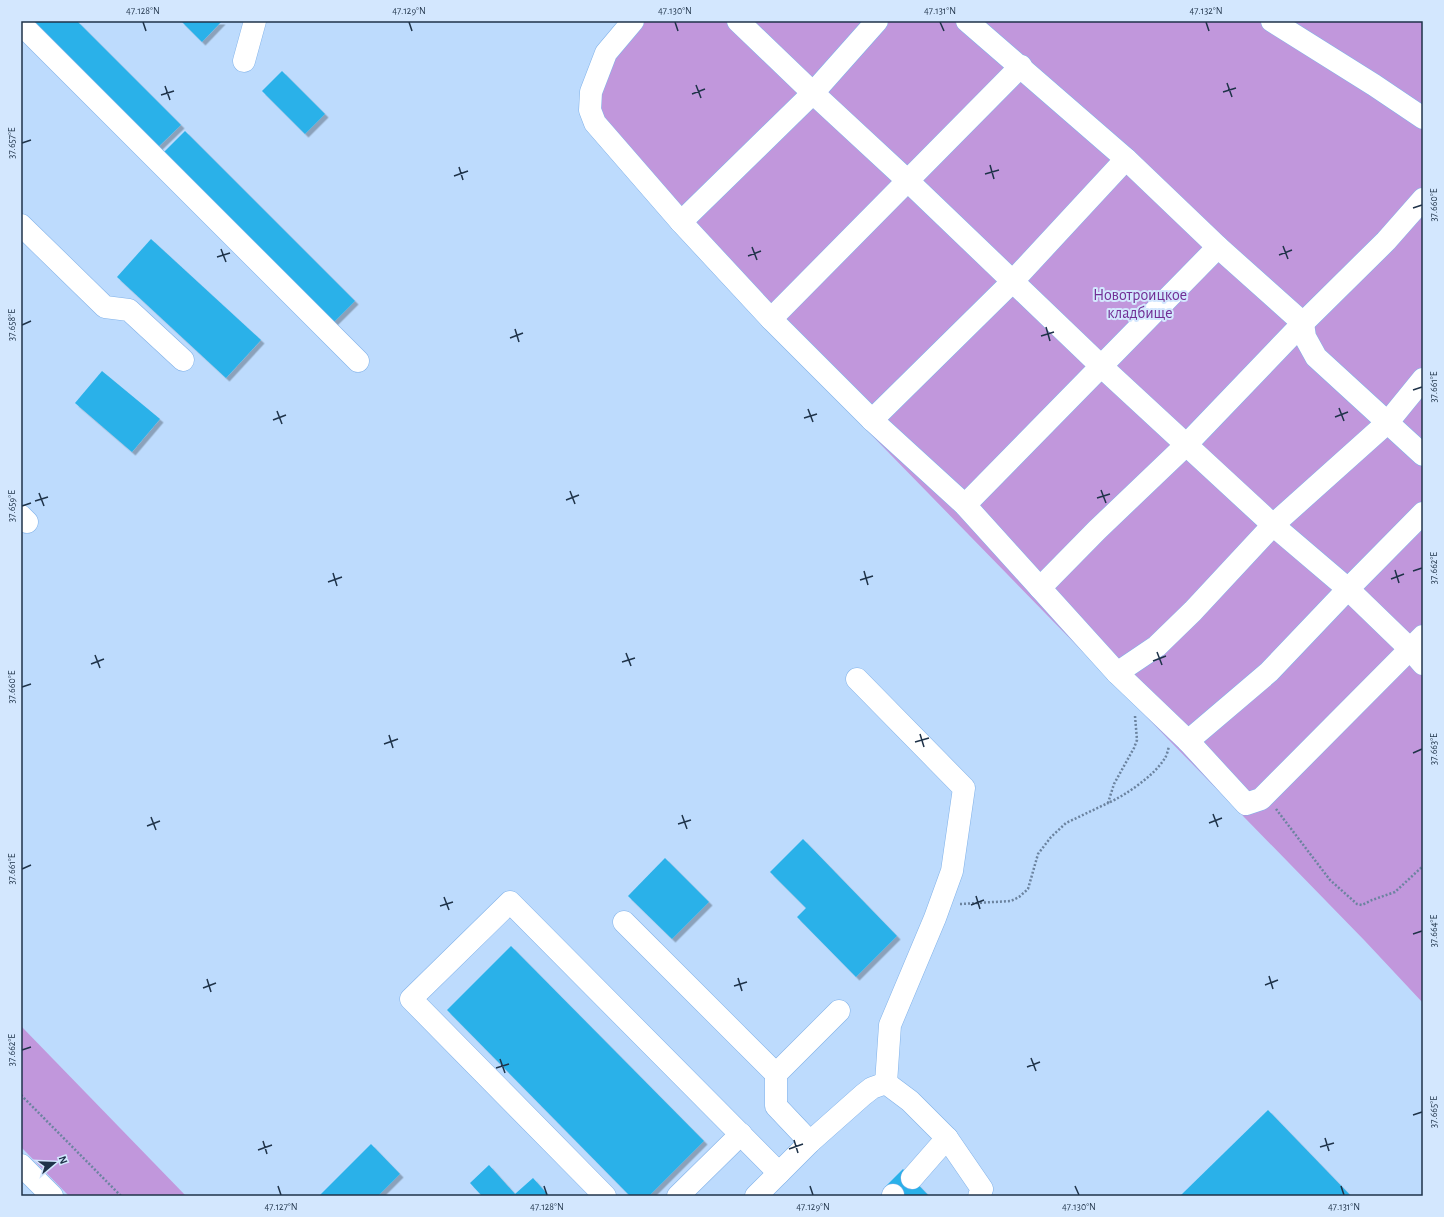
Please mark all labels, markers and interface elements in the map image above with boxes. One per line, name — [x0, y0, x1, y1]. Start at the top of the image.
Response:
text: 47.128°N — [126, 6, 160, 16]
text: 47.129°N — [392, 6, 426, 16]
text: 47.130°N — [658, 6, 692, 16]
text: 47.131°N — [924, 6, 956, 16]
text: 47.132°N — [1189, 6, 1223, 16]
text: 37.657°E — [7, 127, 17, 159]
text: 37.660°E — [1429, 188, 1439, 222]
park label: Новотроицкое кладбище — [1093, 287, 1187, 321]
text: 37.658°E — [7, 309, 17, 341]
text: 37.661°E — [1429, 371, 1439, 403]
text: 37.659°E — [7, 490, 17, 522]
text: 37.662°E — [1429, 552, 1439, 584]
text: 37.660°E — [7, 670, 17, 704]
text: 37.663°E — [1429, 733, 1439, 765]
text: 37.661°E — [7, 853, 17, 885]
text: 37.664°E — [1429, 915, 1439, 947]
text: 37.662°E — [7, 1034, 17, 1066]
text: 37.665°E — [1429, 1096, 1439, 1128]
north arrow — [34, 1143, 74, 1183]
text: N — [57, 1154, 69, 1165]
text: 47.127°N — [264, 1202, 298, 1212]
text: 47.128°N — [530, 1202, 564, 1212]
text: 47.129°N — [796, 1202, 830, 1212]
text: 47.130°N — [1062, 1202, 1096, 1212]
text: 47.131°N — [1328, 1202, 1360, 1212]

